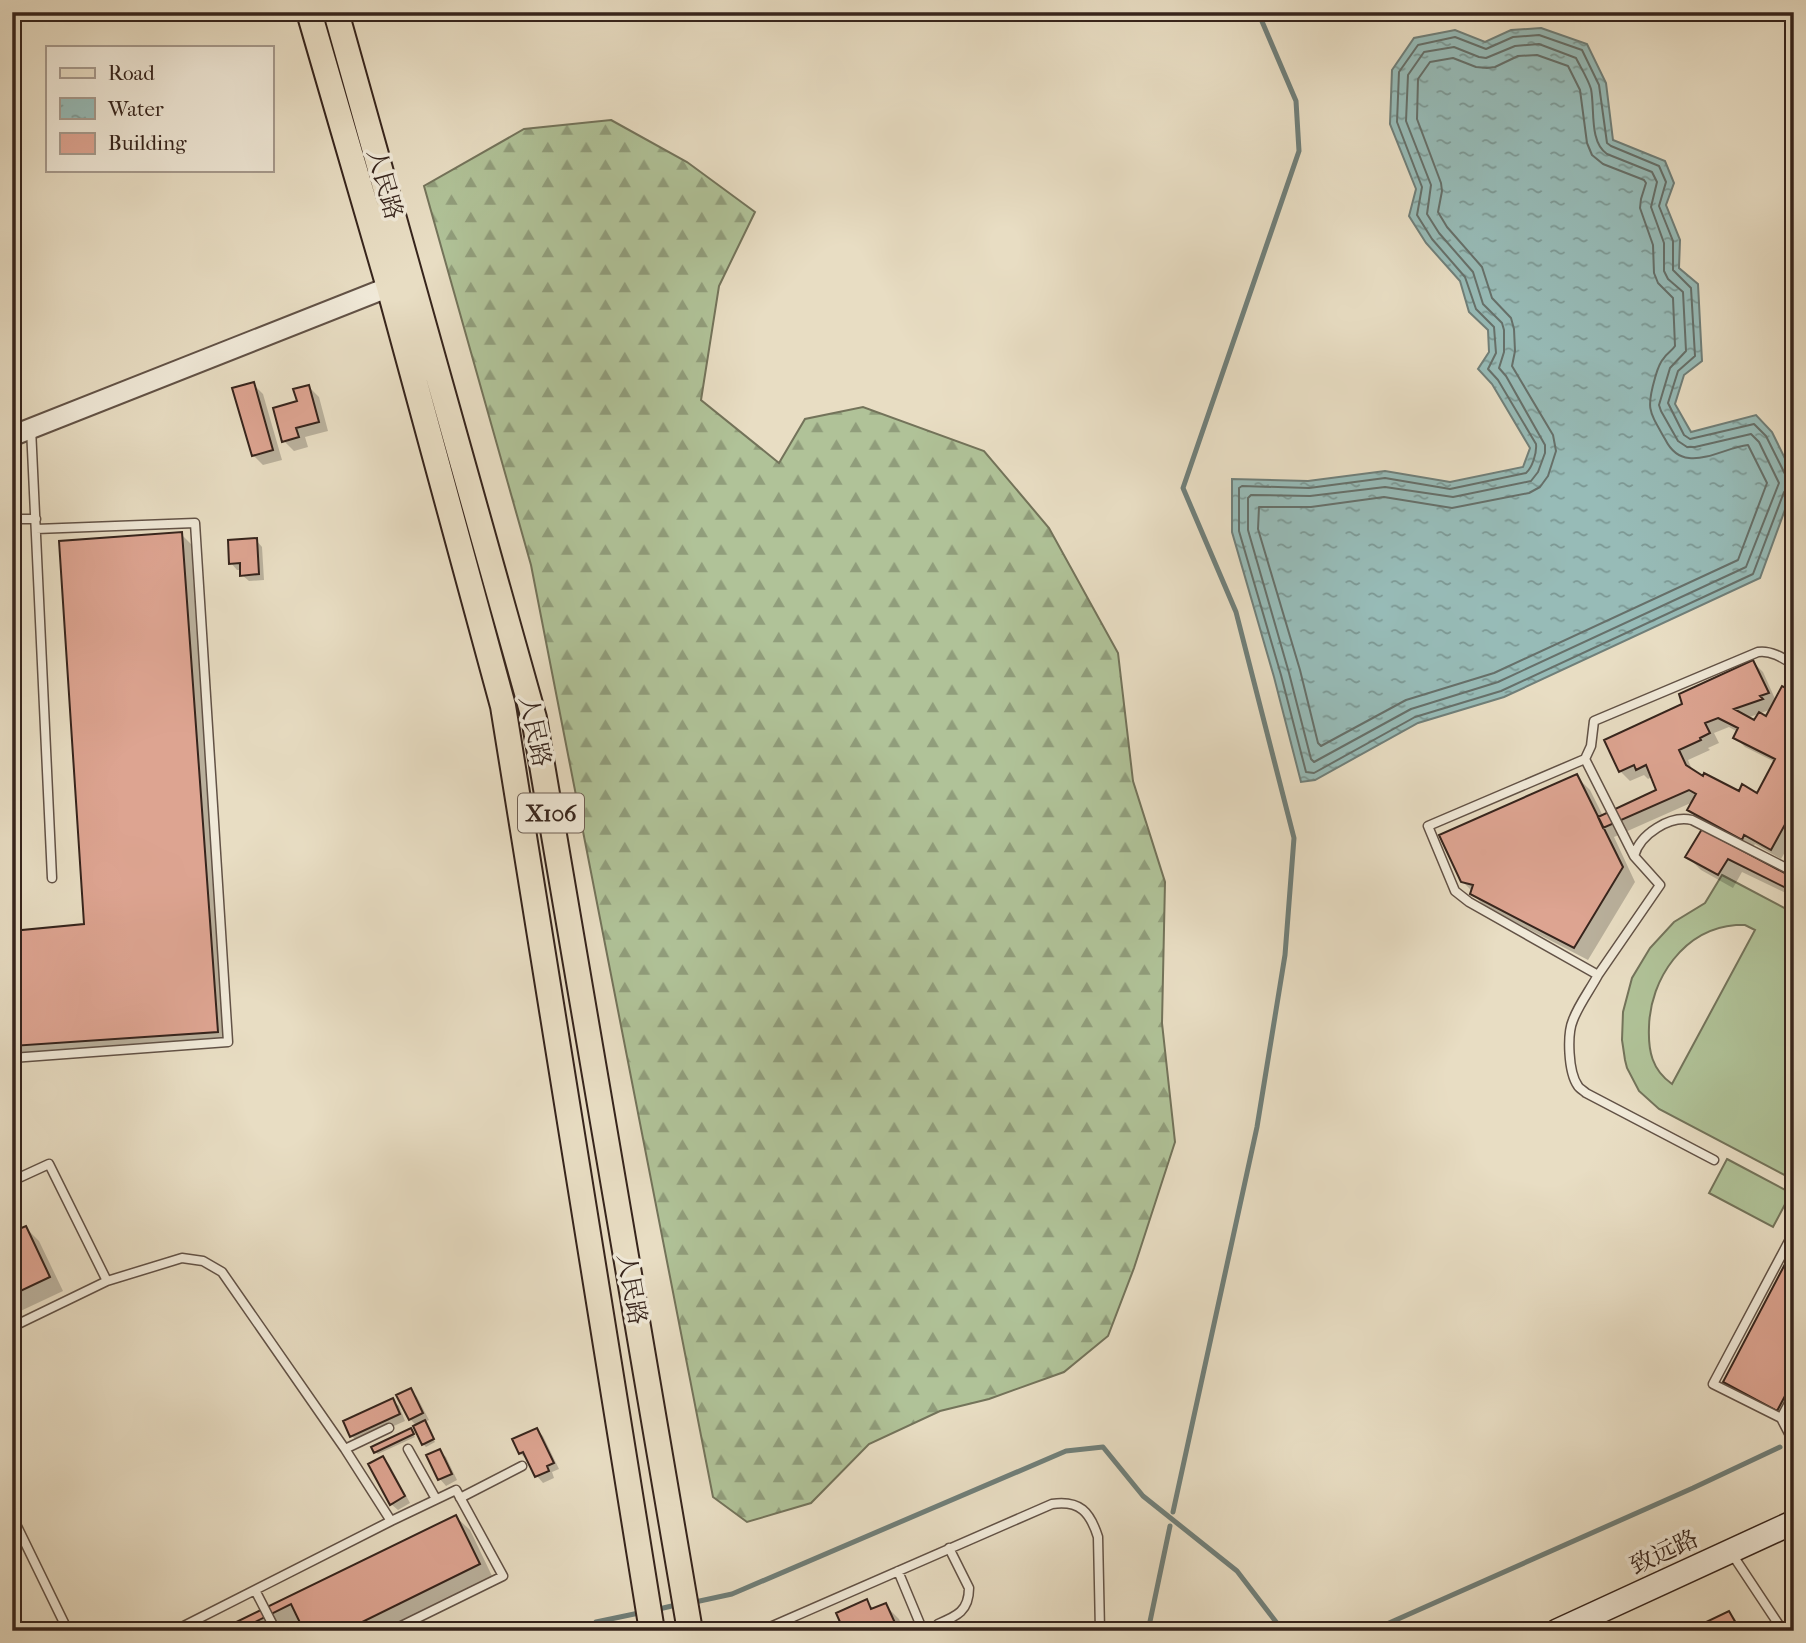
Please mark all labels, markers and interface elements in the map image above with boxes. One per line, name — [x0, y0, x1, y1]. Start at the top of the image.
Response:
legend — [46, 46, 273, 172]
text: Road — [108, 61, 155, 85]
text: Water — [107, 97, 164, 121]
text: Building — [108, 131, 187, 155]
street label: 人民路 — [362, 146, 408, 222]
street label: 人民路 — [514, 693, 556, 769]
road number: X106 — [518, 793, 584, 832]
street label: 人民路 — [612, 1251, 652, 1327]
street label: 致远路 — [1625, 1524, 1703, 1580]

